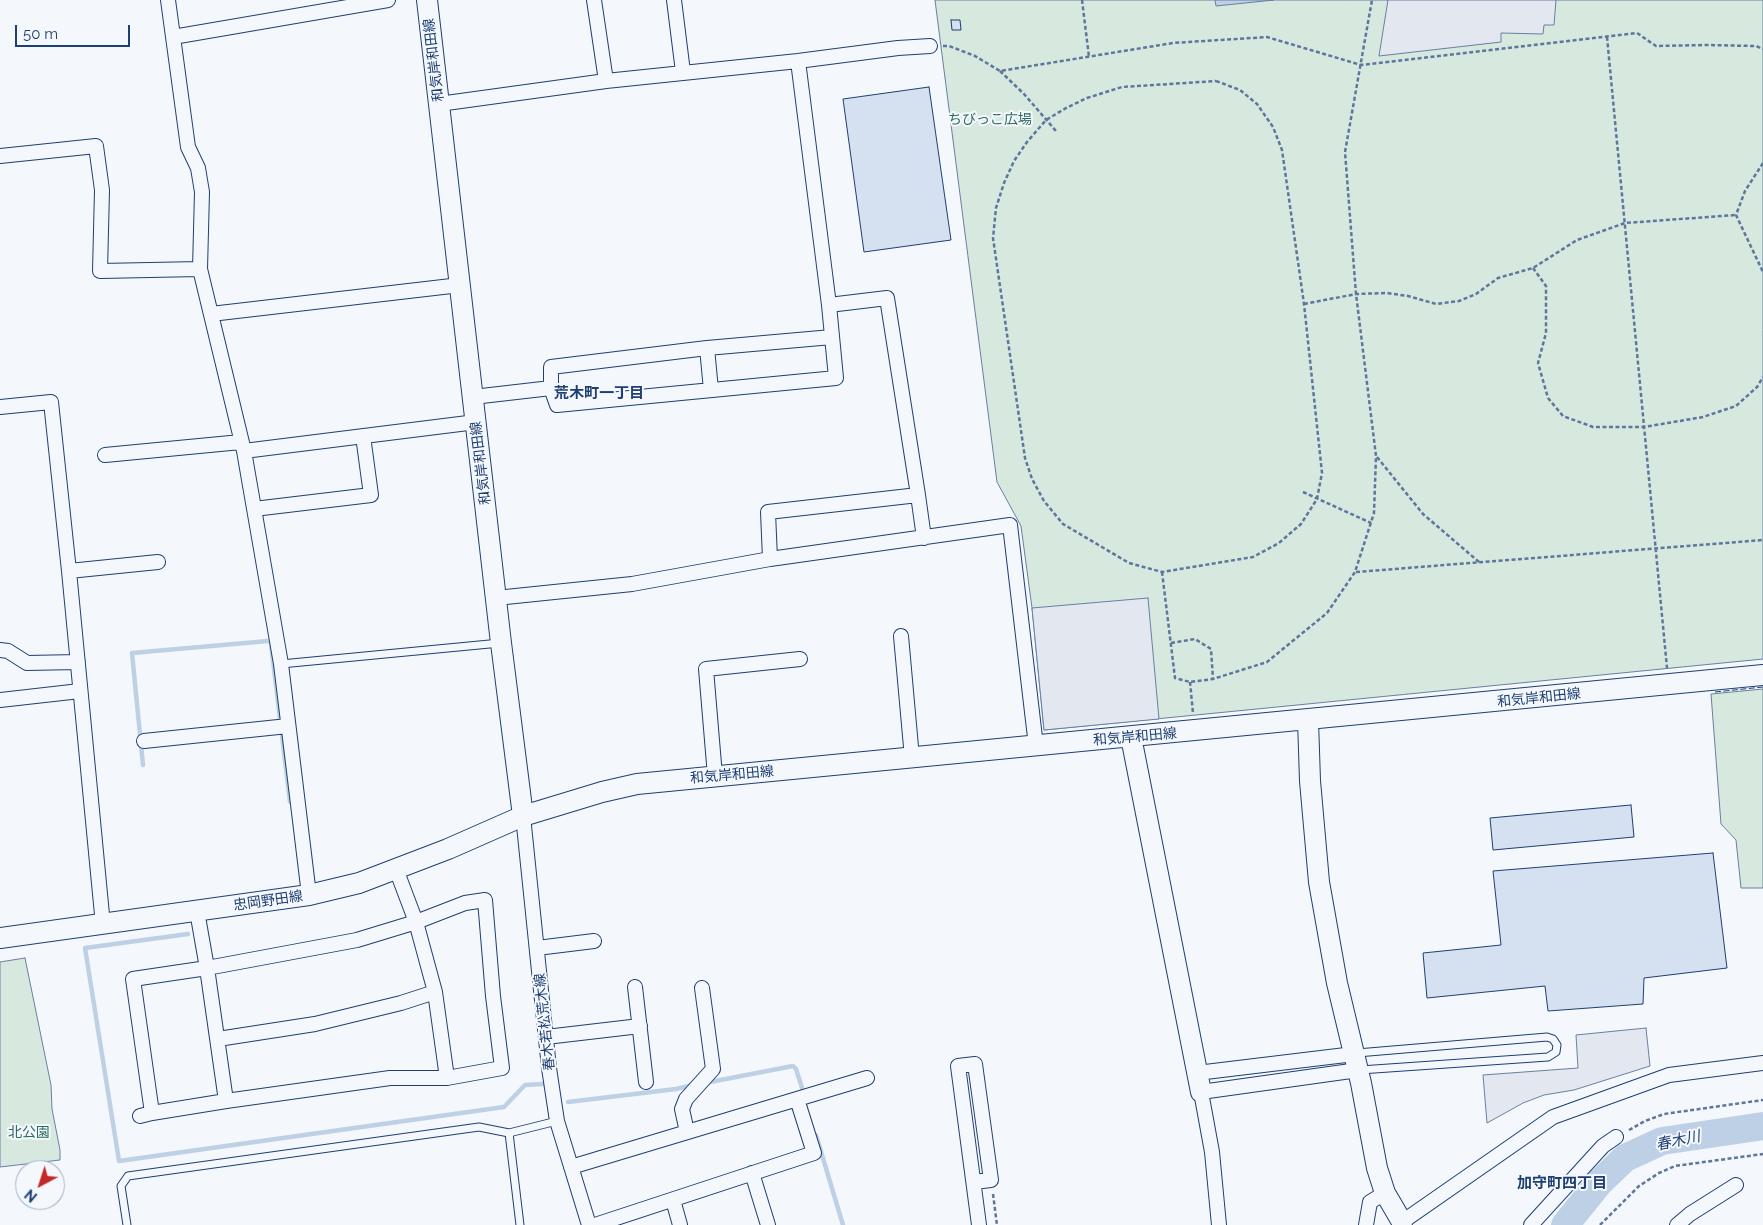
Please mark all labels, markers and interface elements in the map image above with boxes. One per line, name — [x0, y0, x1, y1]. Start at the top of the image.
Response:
scale bar — [18, 15, 132, 47]
street label: 和気岸和田線 — [421, 17, 447, 103]
text: 50 m — [23, 25, 58, 43]
park label: ちびっこ広場 — [948, 112, 1032, 128]
district label: 荒木町一丁目 — [554, 384, 644, 402]
street label: 和気岸和田線 — [468, 420, 494, 506]
street label: 和気岸和田線 — [1496, 685, 1582, 711]
street label: 和気岸和田線 — [1092, 725, 1178, 749]
street label: 和気岸和田線 — [689, 763, 775, 787]
street label: 忠岡野田線 — [232, 888, 304, 914]
street label: 春木若松荒木線 — [532, 972, 558, 1072]
park label: 北公園 — [8, 1125, 50, 1141]
water label: 春木川 — [1654, 1128, 1702, 1154]
north arrow — [15, 1160, 65, 1210]
district label: 加守町四丁目 — [1517, 1174, 1607, 1192]
text: N — [22, 1186, 40, 1205]

